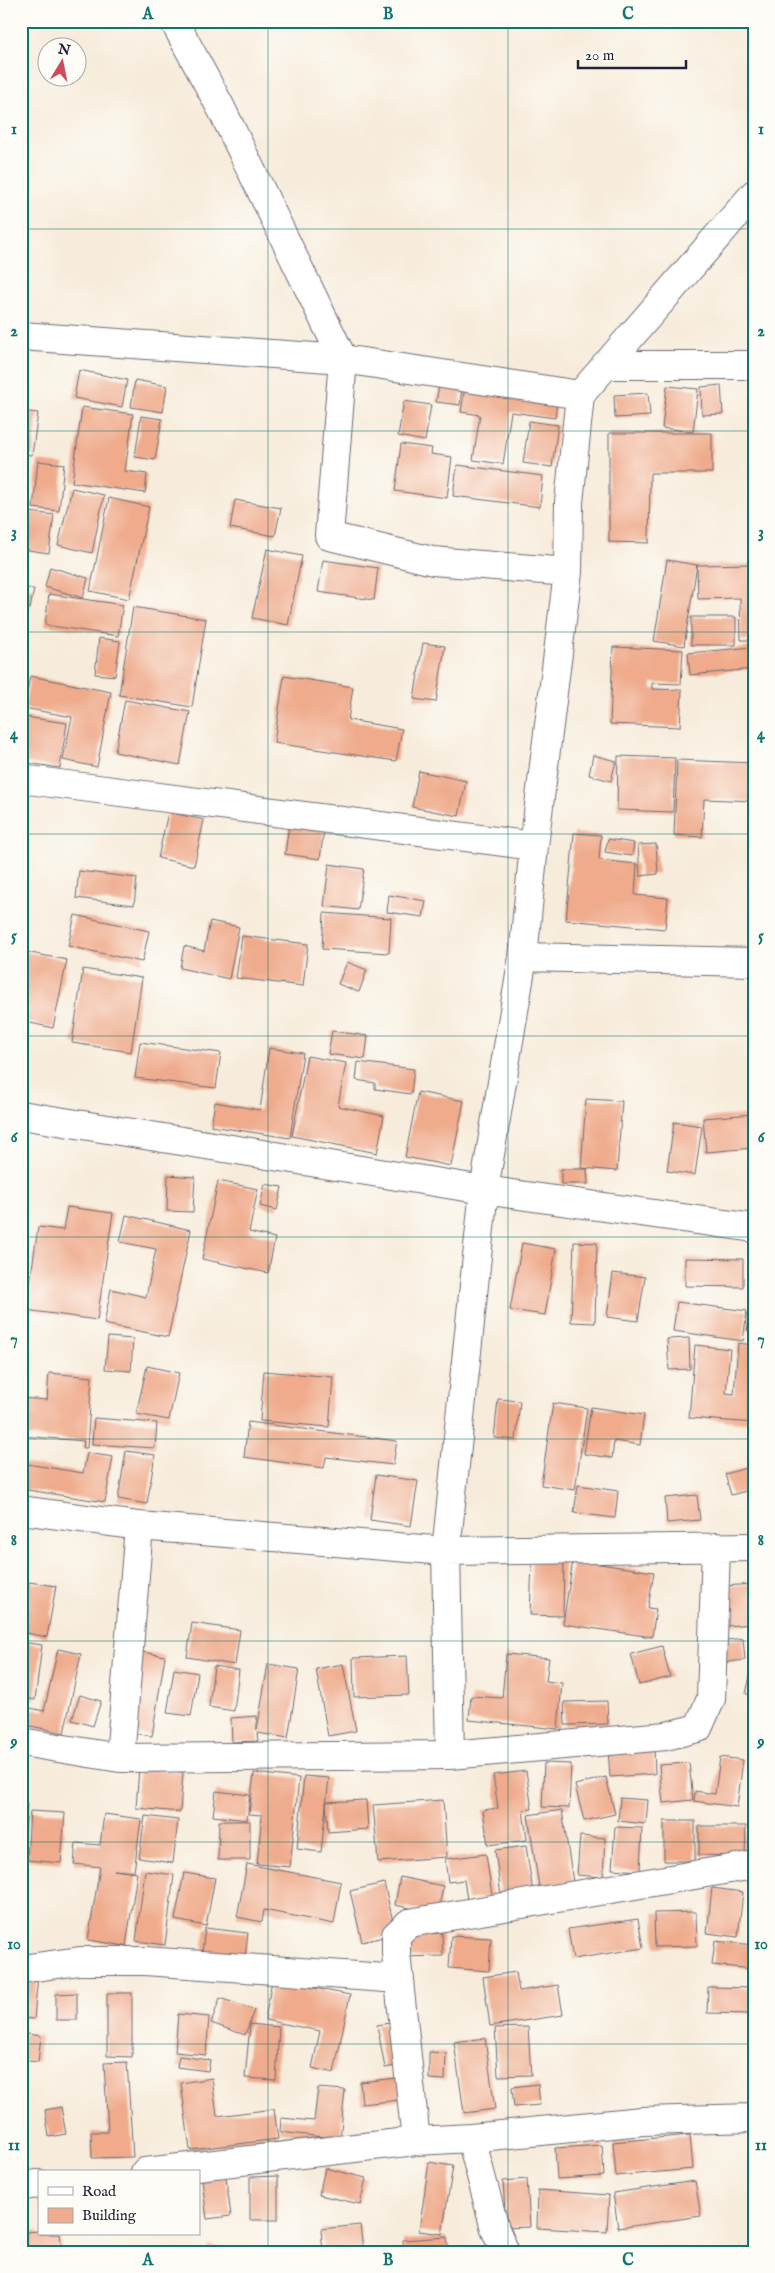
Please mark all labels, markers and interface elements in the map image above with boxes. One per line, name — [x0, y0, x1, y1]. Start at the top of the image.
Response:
text: A — [142, 5, 155, 25]
text: B — [383, 5, 394, 25]
text: C — [622, 5, 634, 25]
north arrow — [38, 38, 88, 88]
scale bar — [578, 38, 685, 70]
text: N — [56, 40, 72, 60]
text: 20 m — [585, 46, 615, 65]
text: 1 — [11, 120, 17, 140]
text: 1 — [758, 120, 764, 140]
text: 2 — [10, 322, 18, 342]
text: 2 — [757, 322, 765, 342]
text: 3 — [11, 523, 17, 543]
text: 3 — [758, 523, 764, 543]
text: 4 — [10, 725, 19, 745]
text: 4 — [757, 725, 766, 745]
text: 5 — [11, 927, 17, 947]
text: 5 — [758, 927, 764, 947]
text: 6 — [11, 1128, 19, 1148]
text: 6 — [758, 1128, 766, 1148]
text: 7 — [10, 1330, 18, 1350]
text: 7 — [757, 1330, 765, 1350]
text: 8 — [11, 1531, 17, 1551]
text: 8 — [758, 1531, 764, 1551]
text: 9 — [10, 1733, 18, 1753]
text: 9 — [757, 1733, 765, 1753]
text: 10 — [7, 1935, 21, 1955]
text: 10 — [754, 1935, 768, 1955]
text: 11 — [8, 2136, 20, 2156]
text: 11 — [755, 2136, 767, 2156]
legend — [38, 2170, 200, 2236]
text: Road — [82, 2182, 117, 2201]
text: Building — [82, 2206, 137, 2225]
text: A — [142, 2251, 155, 2271]
text: B — [383, 2251, 394, 2271]
text: C — [622, 2251, 634, 2271]

